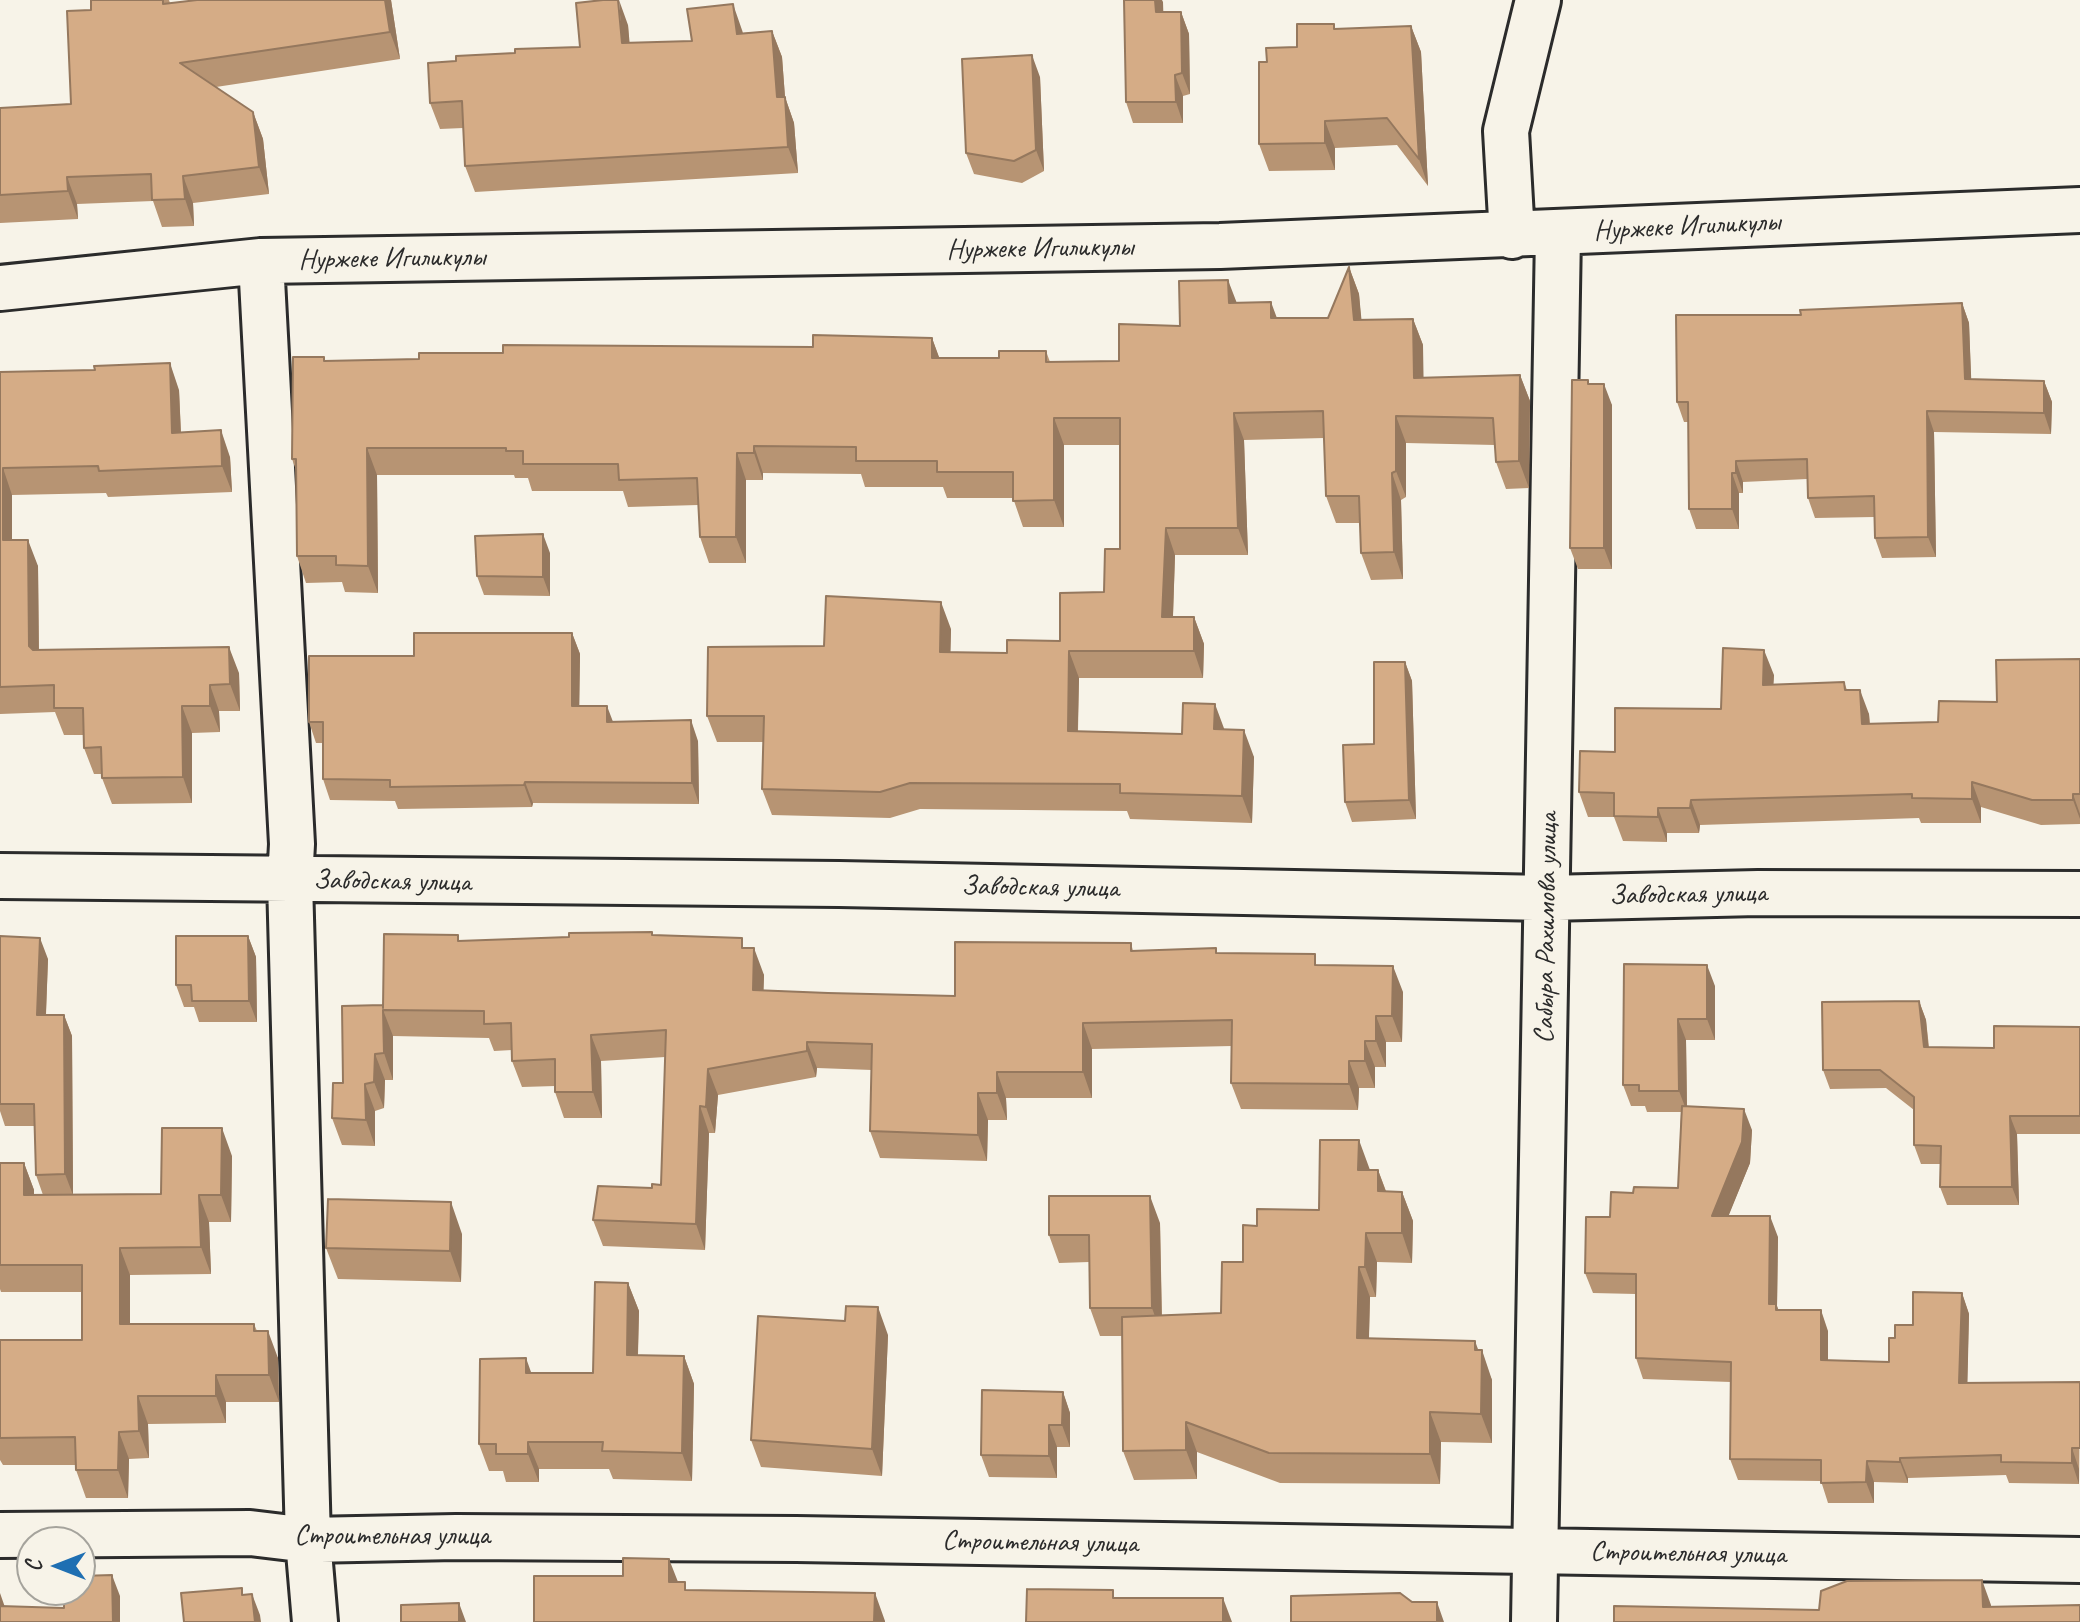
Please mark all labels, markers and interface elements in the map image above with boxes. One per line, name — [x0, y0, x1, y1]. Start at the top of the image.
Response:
street label: Нуржеке Игиликулы — [1593, 205, 1781, 249]
street label: Нуржеке Игиликулы — [946, 231, 1134, 267]
street label: Нуржеке Игиликулы — [298, 241, 486, 277]
street label: Сабыра Рахимова улица — [1528, 812, 1566, 1044]
street label: Заводская улица — [313, 864, 471, 900]
street label: Заводская улица — [961, 870, 1119, 906]
street label: Заводская улица — [1609, 877, 1767, 913]
street label: Строительная улица — [294, 1520, 490, 1554]
street label: Строительная улица — [942, 1524, 1138, 1562]
north arrow — [16, 1526, 96, 1606]
street label: Строительная улица — [1590, 1535, 1786, 1573]
text: С — [20, 1561, 48, 1571]

